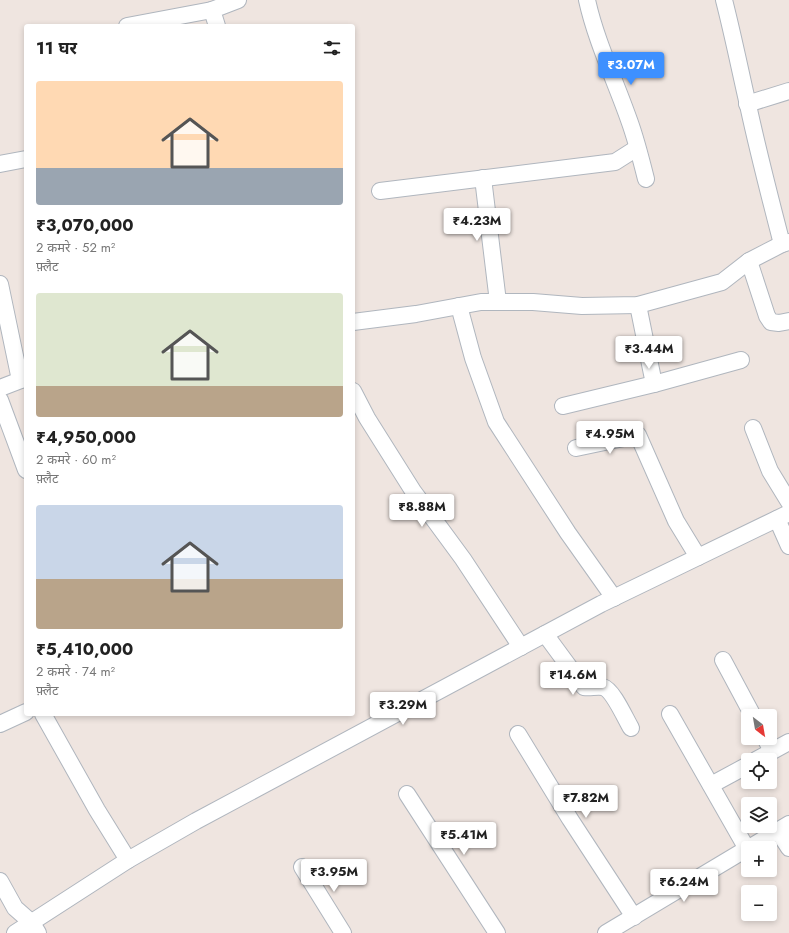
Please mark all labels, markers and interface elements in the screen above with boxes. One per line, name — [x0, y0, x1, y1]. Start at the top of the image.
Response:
text: 11 घर — [36, 36, 77, 60]
icon: filters — [321, 37, 343, 59]
pin: ₹3.07M — [598, 52, 664, 86]
text: ₹3.07M — [607, 55, 655, 74]
icon: home — [154, 107, 226, 179]
pin: ₹4.23M — [444, 208, 510, 242]
text: ₹4.23M — [453, 211, 501, 230]
text: ₹3,070,000 — [36, 213, 134, 237]
text: 2 कमरे · 52 m² — [36, 238, 115, 257]
text: फ़्लैट — [36, 257, 59, 276]
icon: home — [154, 319, 226, 391]
pin: ₹3.44M — [616, 336, 682, 370]
text: ₹3.44M — [624, 339, 674, 358]
pin: ₹4.95M — [577, 421, 643, 455]
text: ₹4.95M — [585, 424, 635, 443]
text: ₹4,950,000 — [36, 425, 136, 449]
text: 2 कमरे · 60 m² — [36, 450, 116, 469]
text: फ़्लैट — [36, 469, 59, 488]
pin: ₹8.88M — [389, 494, 455, 528]
text: ₹8.88M — [398, 497, 446, 516]
icon: home — [154, 531, 226, 603]
text: ₹5,410,000 — [36, 637, 133, 661]
text: 2 कमरे · 74 m² — [36, 662, 115, 681]
pin: ₹14.6M — [540, 662, 606, 696]
text: ₹14.6M — [549, 665, 597, 684]
text: फ़्लैट — [36, 681, 59, 700]
pin: ₹3.29M — [370, 692, 436, 726]
text: ₹3.29M — [379, 695, 427, 714]
north arrow — [741, 709, 777, 745]
map controls — [741, 709, 777, 921]
button: locate — [741, 753, 777, 789]
pin: ₹7.82M — [553, 785, 619, 819]
text: ₹7.82M — [563, 788, 609, 807]
button: layers — [741, 797, 777, 833]
pin: ₹5.41M — [431, 822, 497, 856]
text: ₹5.41M — [440, 825, 488, 844]
button: + — [741, 841, 777, 877]
pin: ₹3.95M — [301, 859, 367, 893]
text: ₹3.95M — [310, 862, 358, 881]
pin: ₹6.24M — [651, 869, 717, 903]
text: ₹6.24M — [659, 872, 709, 891]
button: − — [741, 885, 777, 921]

